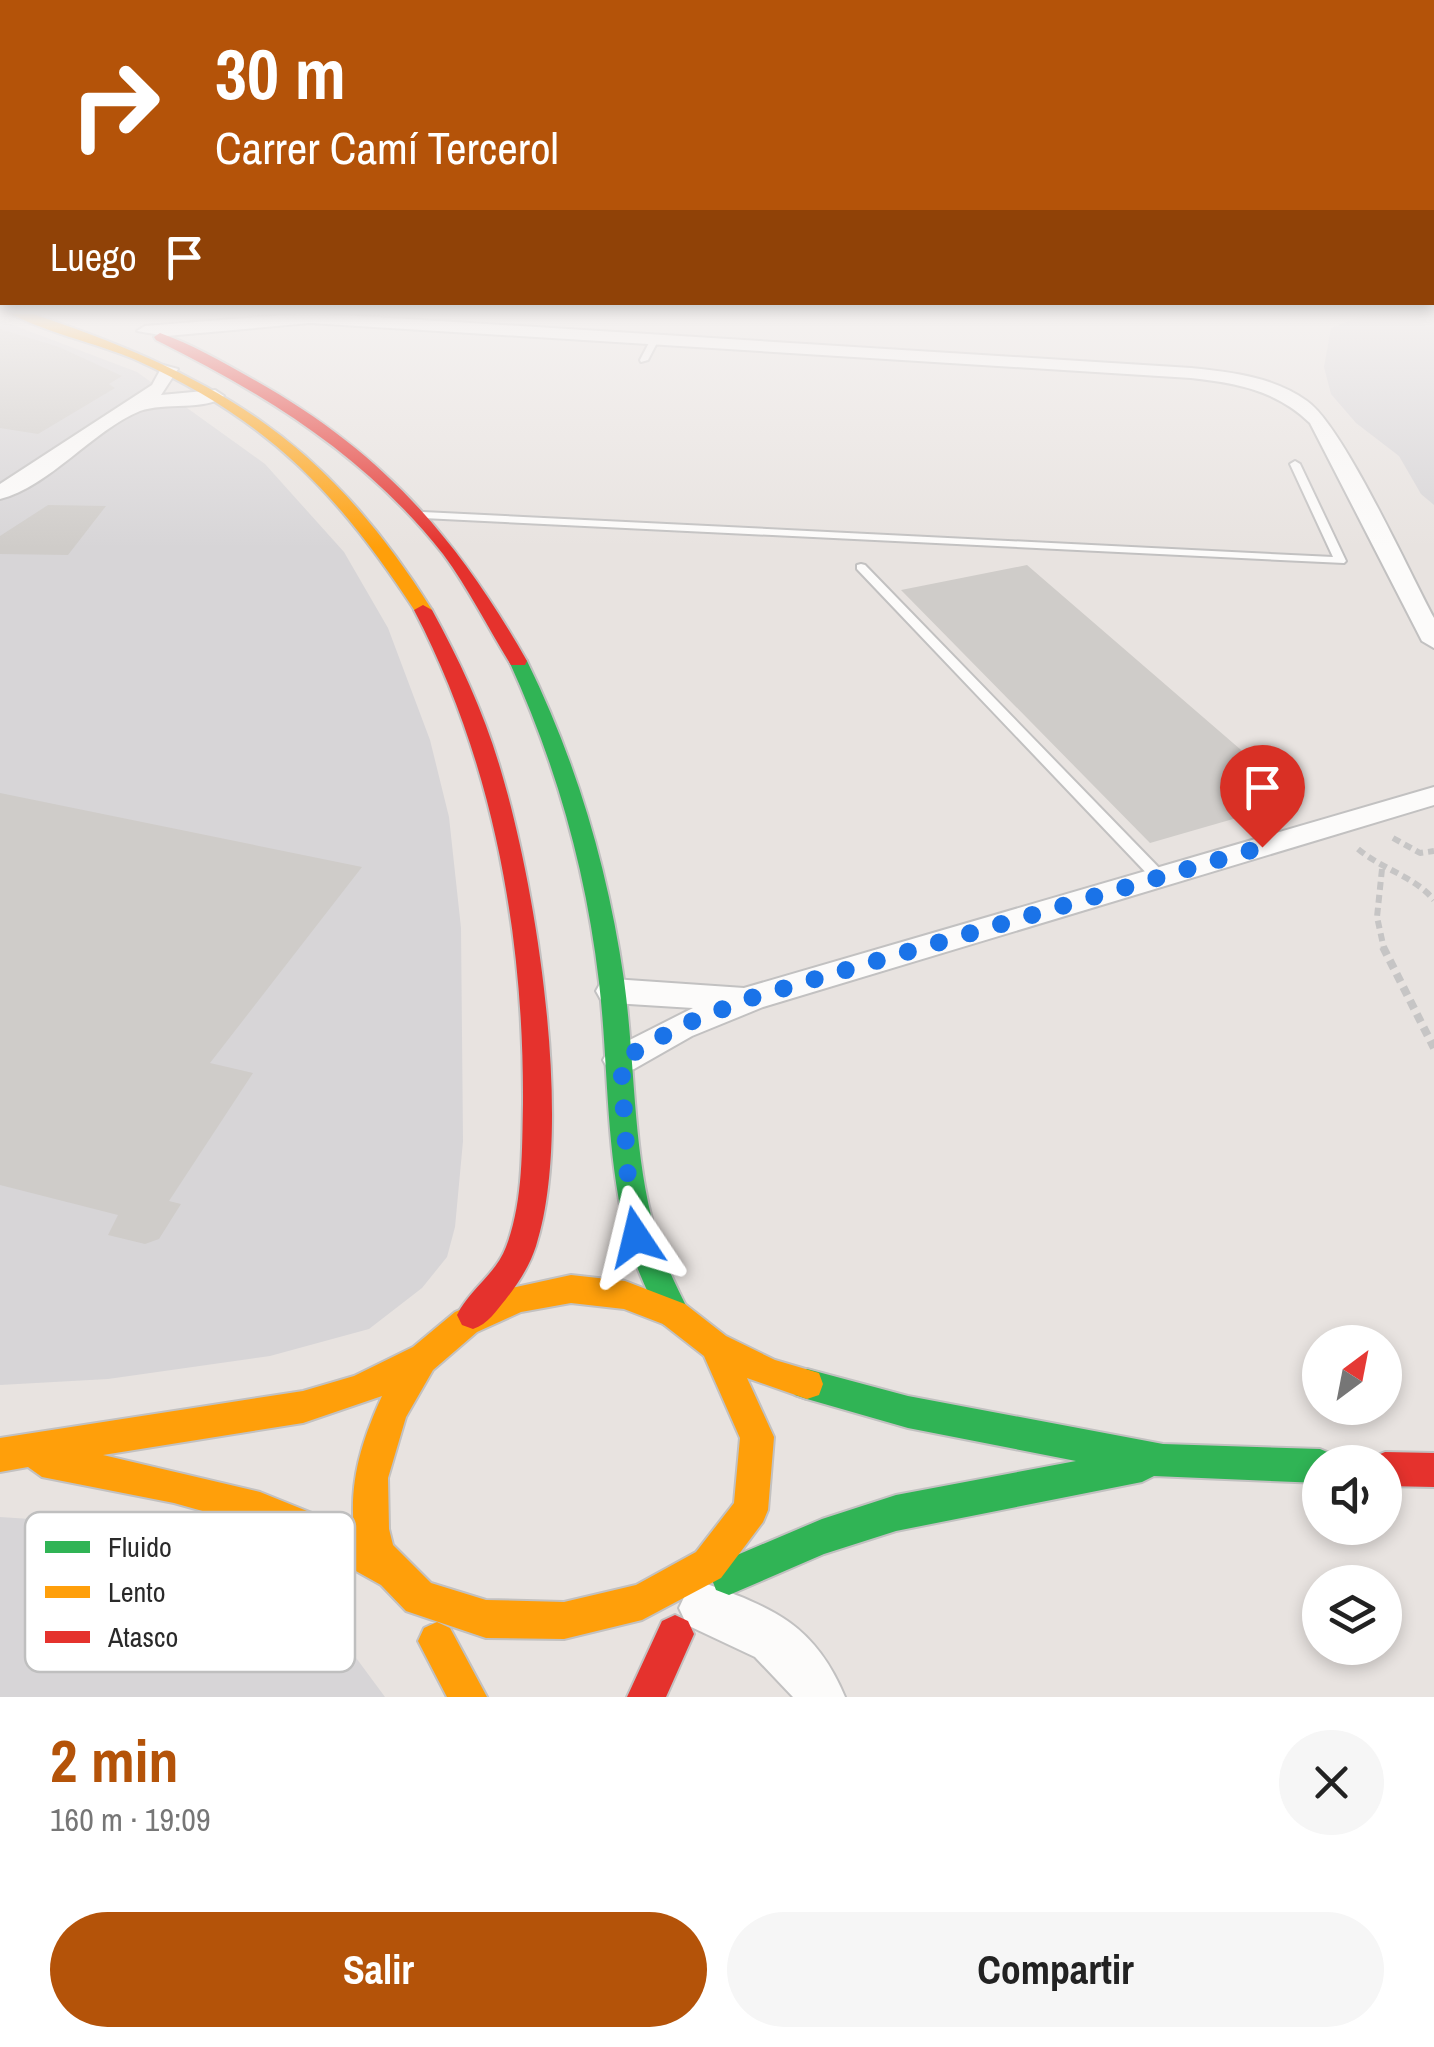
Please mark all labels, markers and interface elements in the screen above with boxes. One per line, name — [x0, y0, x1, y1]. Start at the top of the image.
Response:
text: 30 m — [215, 27, 346, 121]
icon: right — [50, 40, 180, 170]
text: Carrer Camí Tercerol — [215, 117, 559, 178]
icon: arrive — [157, 230, 212, 285]
text: Luego — [50, 232, 137, 283]
pin — [1220, 745, 1305, 848]
icon: arrive — [1235, 760, 1290, 815]
position arrow — [584, 1185, 688, 1289]
north arrow — [1302, 1325, 1402, 1425]
map controls — [1302, 1325, 1402, 1665]
button: sound — [1302, 1445, 1402, 1545]
legend — [25, 1512, 355, 1672]
text: Fluido — [108, 1528, 172, 1566]
button: layers — [1302, 1565, 1402, 1665]
text: Lento — [108, 1573, 165, 1611]
text: Atasco — [107, 1618, 178, 1656]
text: 2 min — [50, 1720, 179, 1801]
button: close — [1279, 1730, 1384, 1835]
text: 160 m · 19:09 — [50, 1798, 210, 1841]
button: Salir — [50, 1912, 707, 2027]
button: Compartir — [727, 1912, 1384, 2027]

